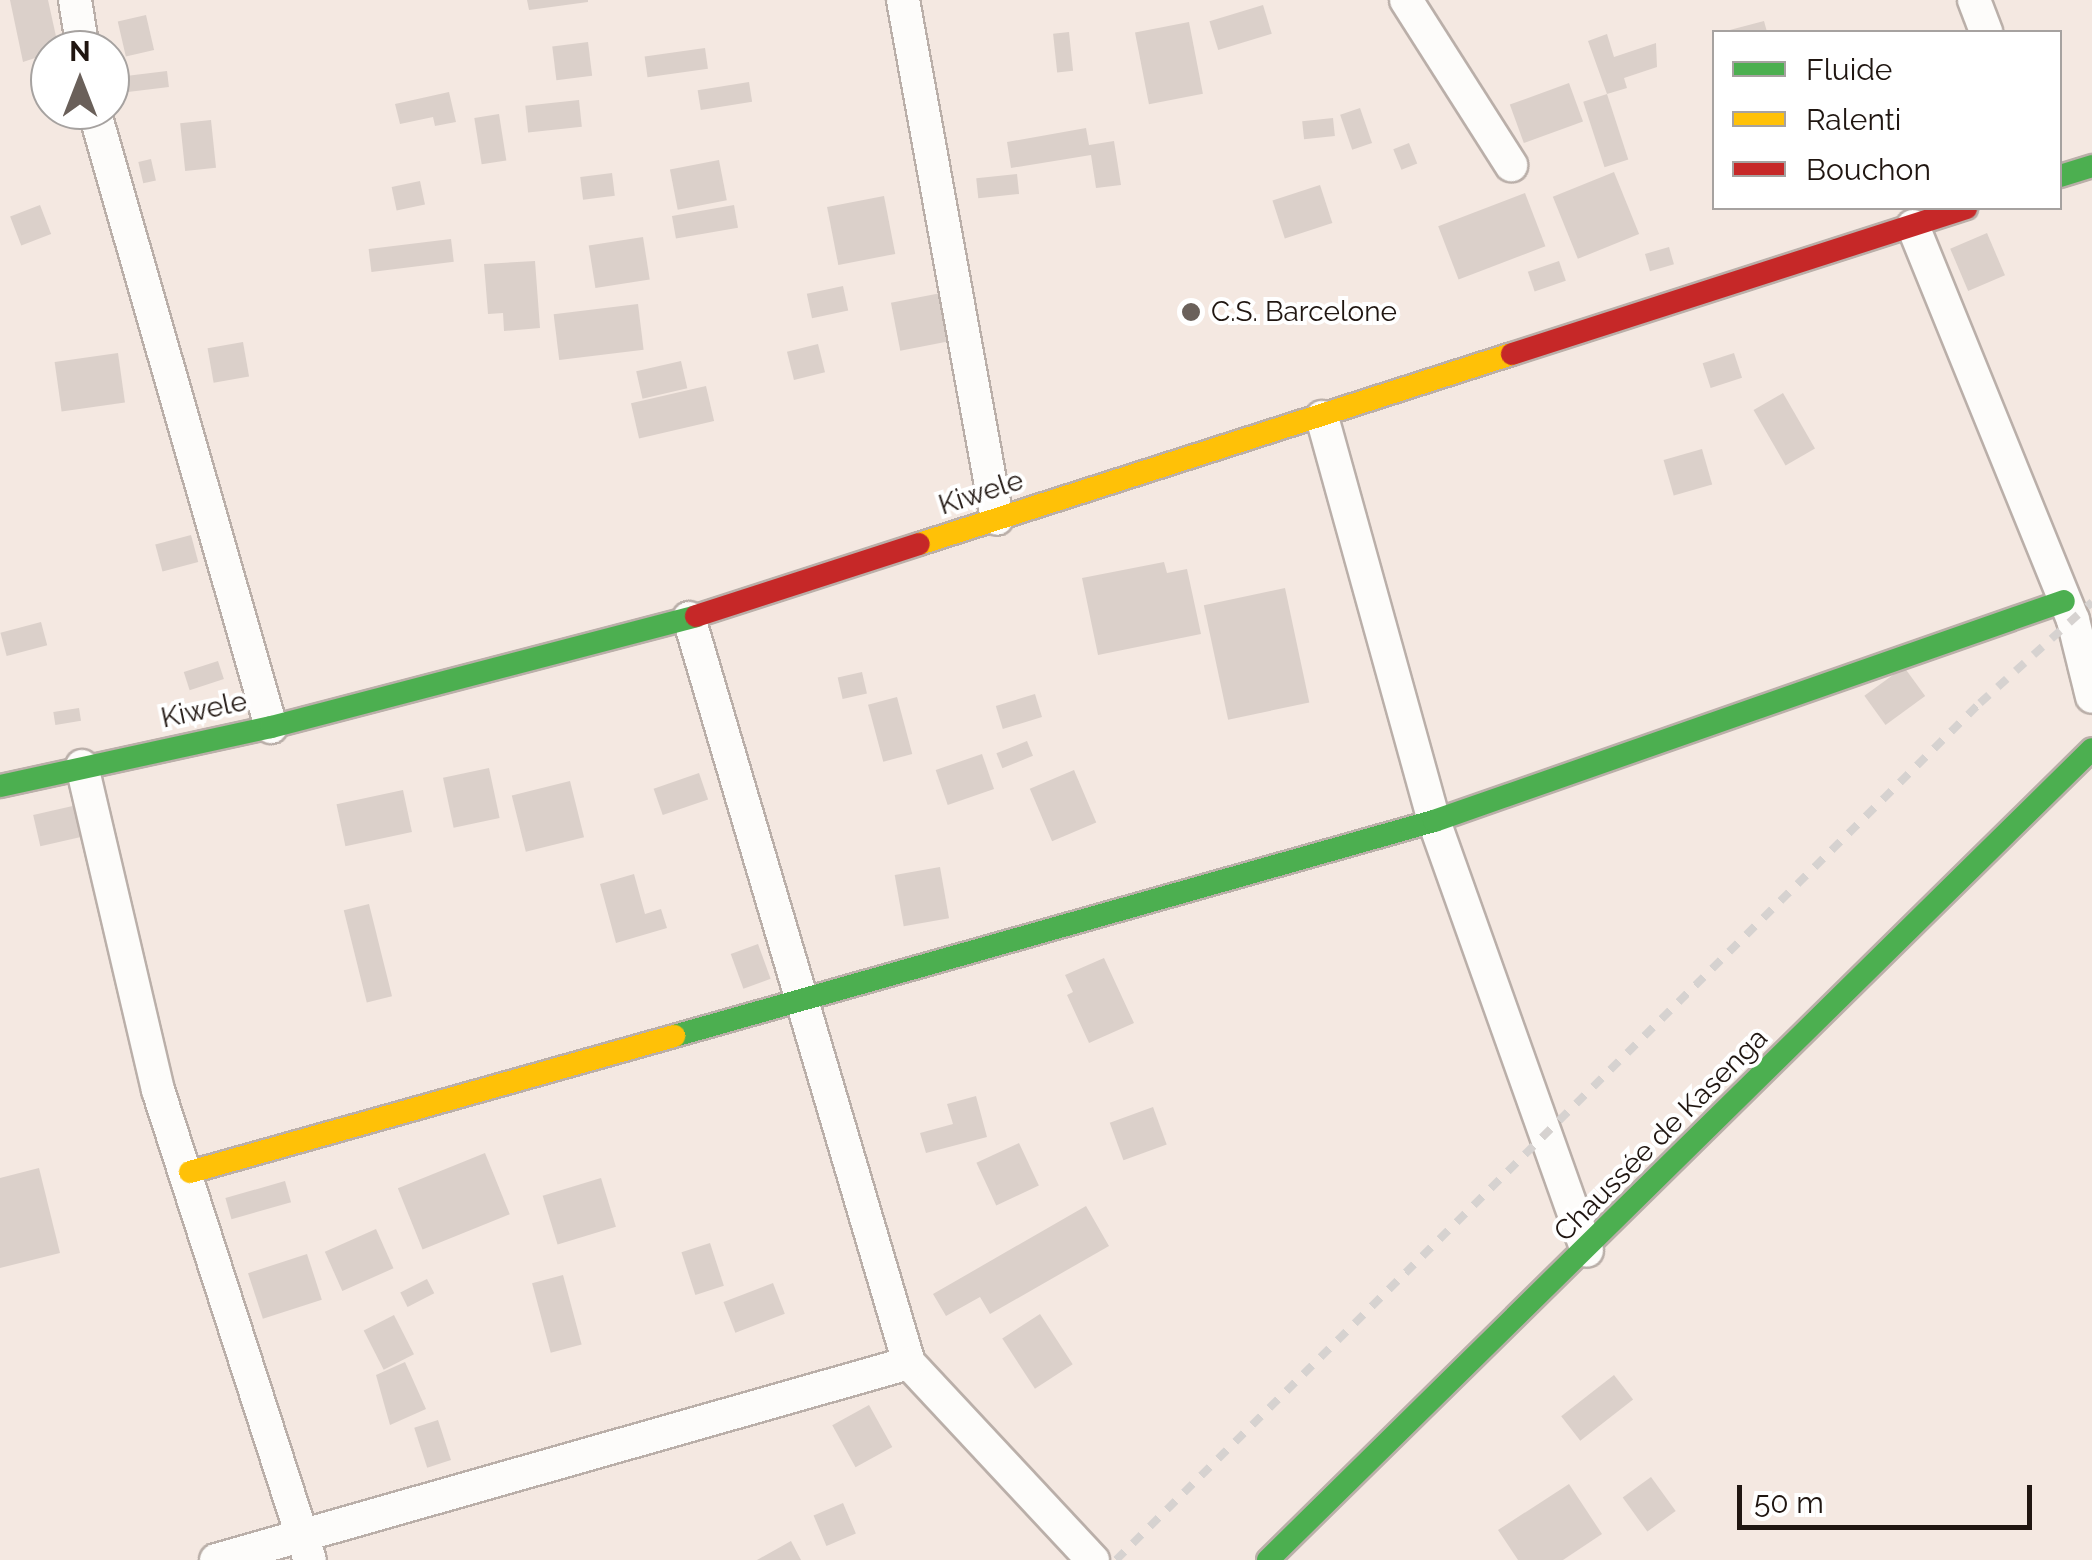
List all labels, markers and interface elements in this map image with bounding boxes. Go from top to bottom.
north arrow [30,30,130,130]
legend [1712,30,2062,210]
text: N [69,35,91,68]
text: Fluide [1806,52,1892,87]
text: Ralenti [1806,102,1901,137]
text: Bouchon [1806,152,1931,187]
place label: C.S. Barcelone [1211,295,1397,329]
marker: C.S. Barcelone [1180,301,1202,323]
street label: Kiwele [935,464,1027,522]
street label: Kiwele [158,685,250,735]
street label: Chaussée de Kasenga [1547,1021,1775,1249]
scale bar [1742,1465,2037,1527]
text: 50 m [1754,1485,1824,1520]

